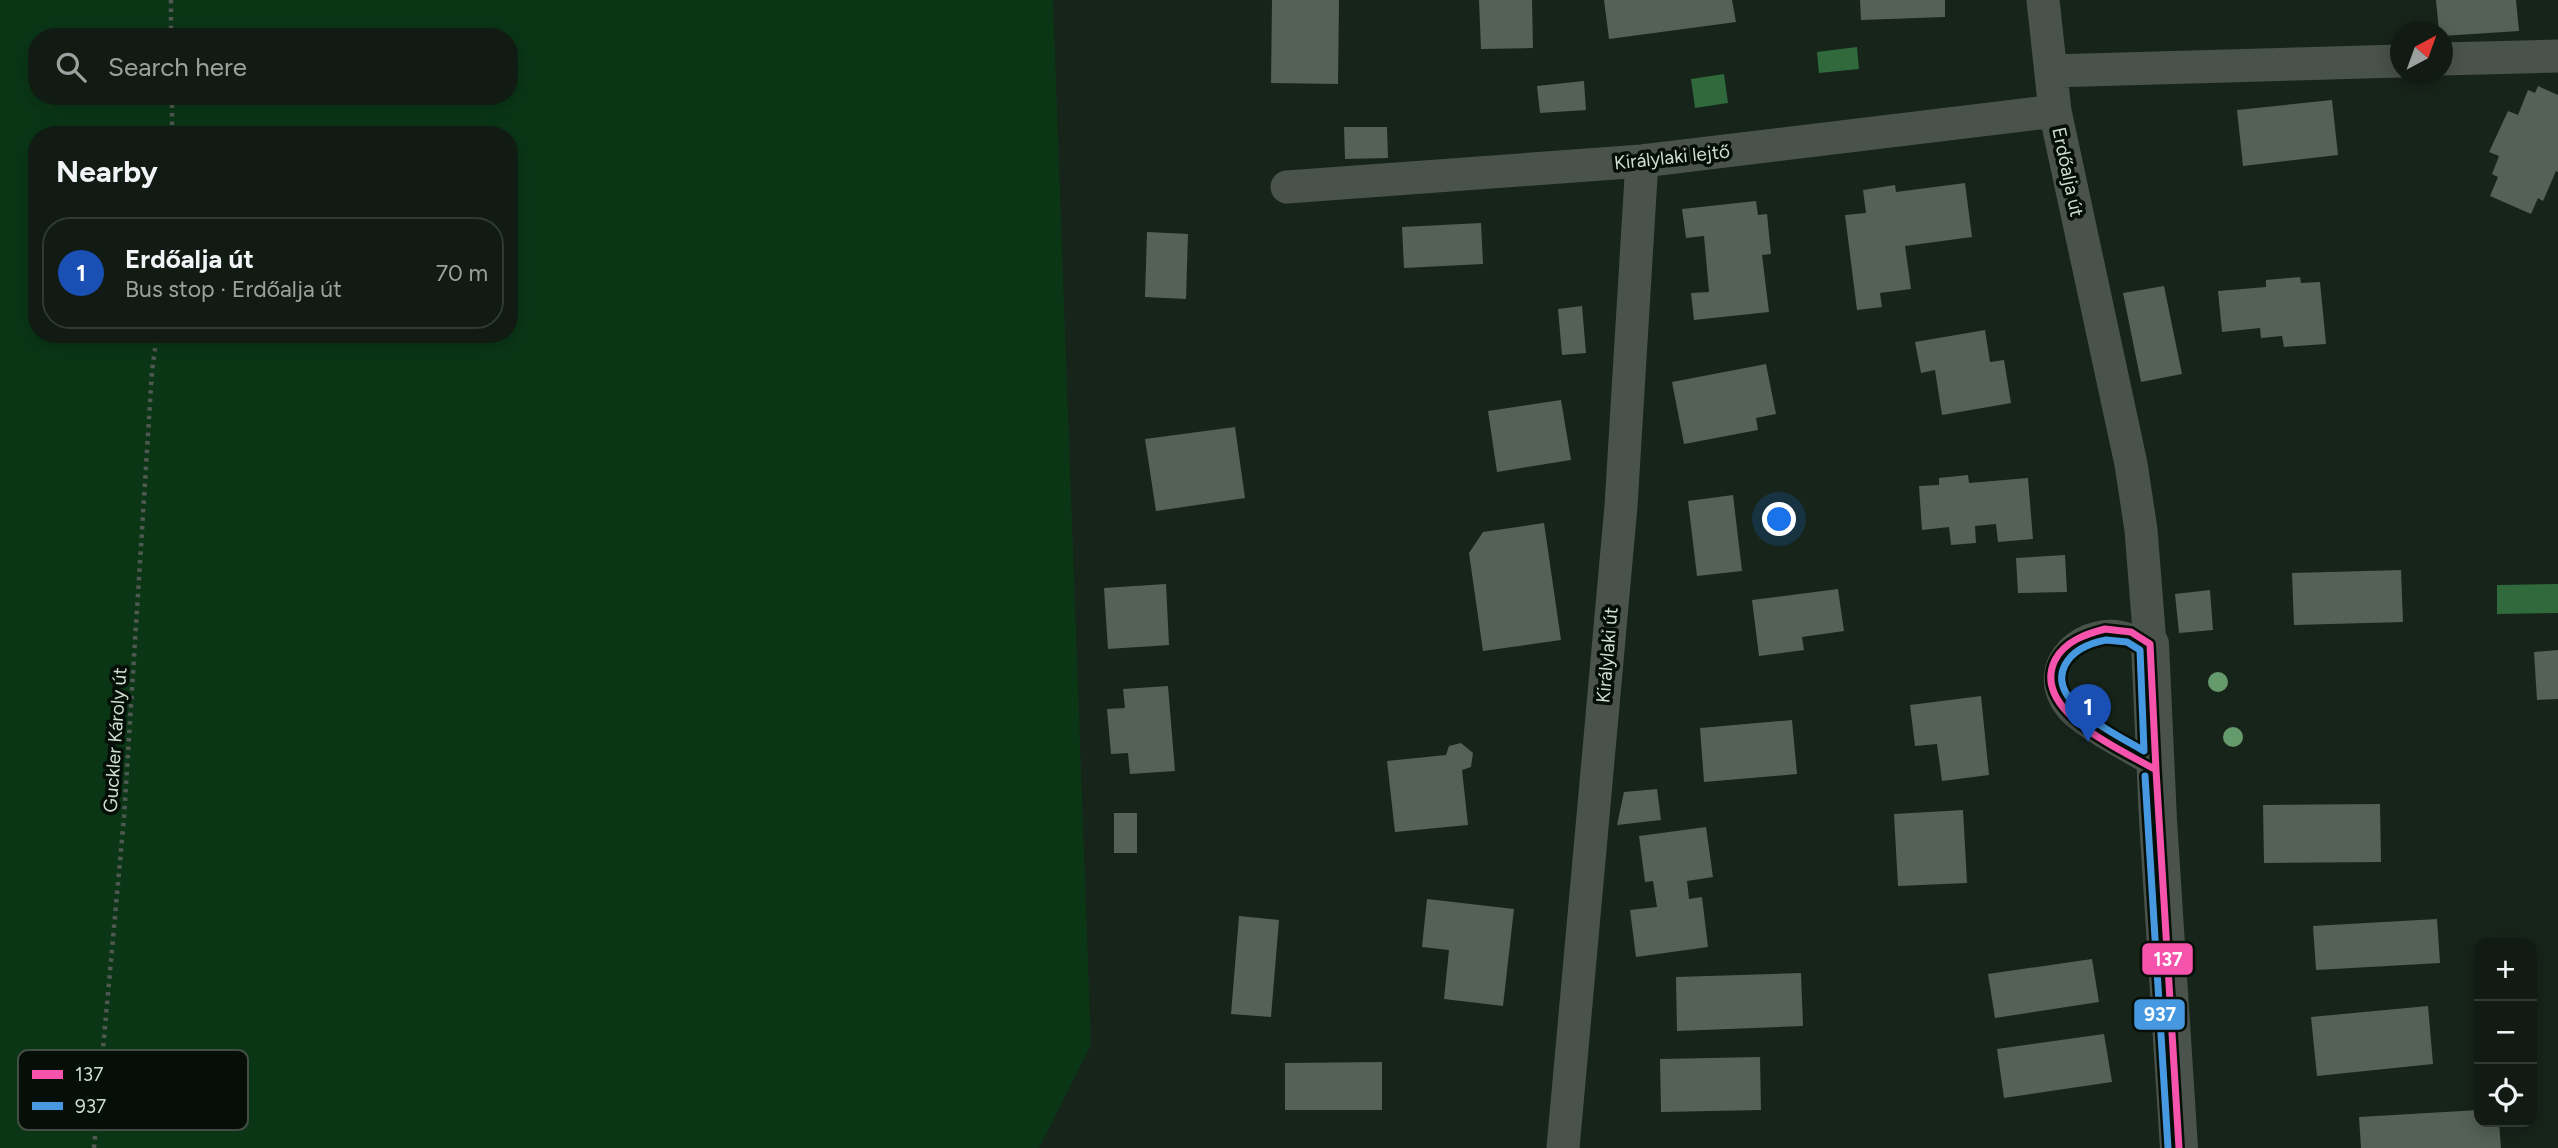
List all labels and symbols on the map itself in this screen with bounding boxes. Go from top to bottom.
north arrow [2390,21,2453,84]
street label: Erdőalja út [2047,125,2089,219]
street label: Királylaki lejtő [1613,139,1731,175]
your location [1762,502,1796,536]
street label: Királylaki út [1591,606,1623,704]
street label: Guckler Károly út [98,667,132,813]
pin: 1 [2065,684,2111,742]
line badge: 137 [2141,942,2194,976]
text: 137 [2153,948,2183,971]
line badge: 937 [2133,998,2186,1031]
text: 937 [2144,1003,2176,1026]
legend [18,1050,248,1130]
text: 137 [75,1063,103,1086]
text: 937 [75,1095,106,1118]

